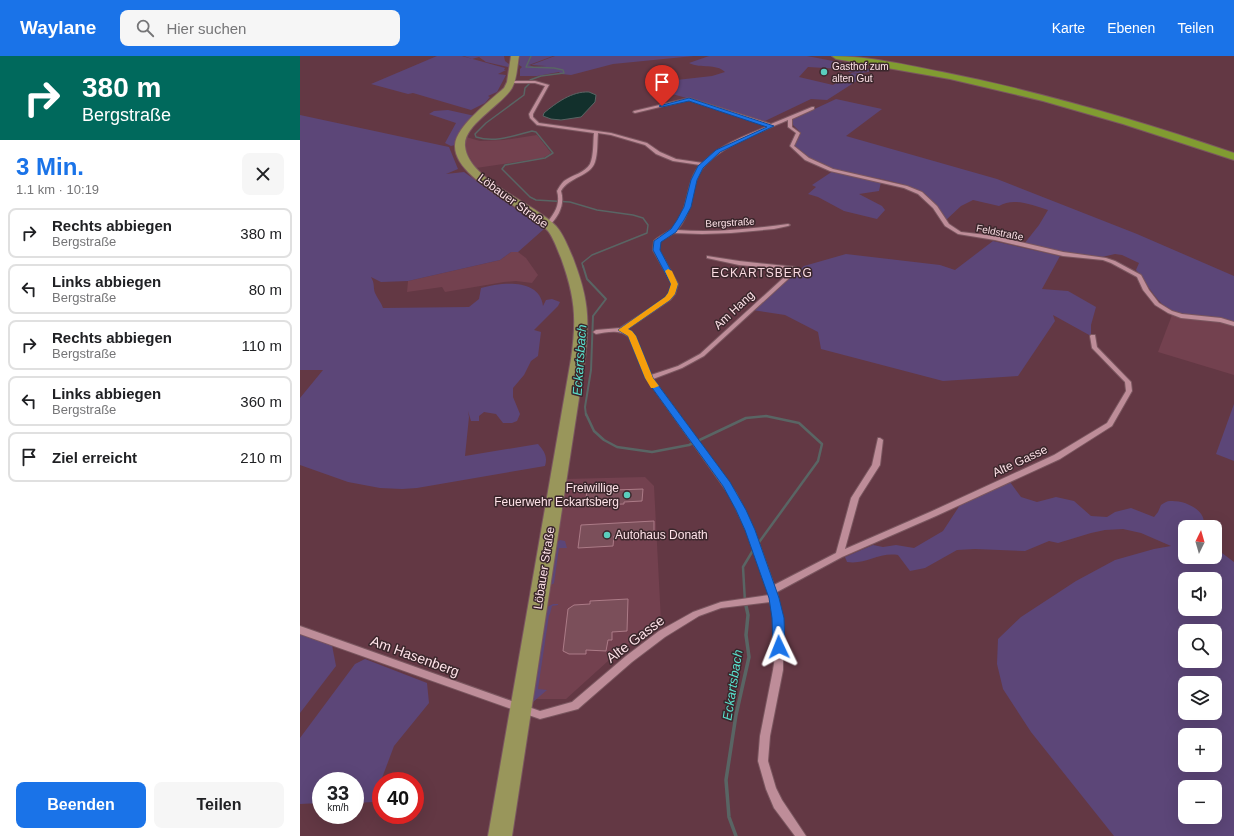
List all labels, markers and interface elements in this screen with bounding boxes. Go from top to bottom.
search box [120,10,400,46]
text: Waylane [20,17,96,38]
icon: search [134,17,156,39]
text: Hier suchen [166,20,246,37]
text: Karte [1052,20,1085,36]
text: Ebenen [1107,20,1155,36]
text: Teilen [1177,20,1214,36]
place label: Gasthof zum alten Gut [832,61,889,84]
pin [645,65,679,106]
marker: Gasthof zum alten Gut [819,67,829,77]
icon: arrive [651,71,673,93]
icon: right [16,72,68,124]
text: 380 m [82,72,161,103]
text: Bergstraße [82,105,171,125]
text: 3 Min. [16,153,84,180]
button: close [242,153,284,195]
street label: Löbauer Straße [475,171,551,231]
text: 1.1 km · 10:19 [16,182,99,197]
street label: Bergstraße [705,216,755,229]
text: Rechts abbiegen [52,217,172,234]
icon: right [18,222,40,244]
street label: Feldstraße [975,223,1025,243]
text: 380 m [240,225,282,242]
text: Bergstraße [52,234,116,249]
district label: ECKARTSBERG [711,266,813,280]
text: Links abbiegen [52,273,161,290]
icon: left [18,278,40,300]
text: 80 m [249,281,282,298]
street label: Am Hang [711,288,757,332]
text: Bergstraße [52,290,116,305]
water label: Eckartsbach [570,324,589,396]
text: Rechts abbiegen [52,329,172,346]
icon: right [18,334,40,356]
text: 110 m [241,337,282,354]
text: Bergstraße [52,346,116,361]
text: Links abbiegen [52,385,161,402]
icon: left [18,390,40,412]
text: 360 m [240,393,282,410]
text: Bergstraße [52,402,116,417]
street label: Alte Gasse [990,442,1050,480]
icon: arrive [18,446,40,468]
text: Ziel erreicht [52,449,137,466]
text: 210 m [240,449,282,466]
place label: Freiwillige Feuerwehr Eckartsberg [494,481,619,509]
marker: Freiwillige Feuerwehr Eckartsberg [622,490,632,500]
north arrow [1178,520,1222,564]
map controls [1178,520,1222,824]
street label: Löbauer Straße [531,525,557,610]
place label: Autohaus Donath [615,528,708,542]
marker: Autohaus Donath [602,530,612,540]
button: sound [1178,572,1222,616]
street label: Alte Gasse [603,612,667,666]
button: search [1178,624,1222,668]
position arrow [758,626,800,668]
street label: Am Hasenberg [368,633,462,679]
water label: Eckartsbach [719,649,745,722]
button: layers [1178,676,1222,720]
button: + [1178,728,1222,772]
speed limit sign: 40 [372,772,424,824]
button: − [1178,780,1222,824]
button: Beenden [16,782,146,828]
button: Teilen [154,782,284,828]
text: 33 [327,782,349,804]
text: km/h [327,802,349,813]

